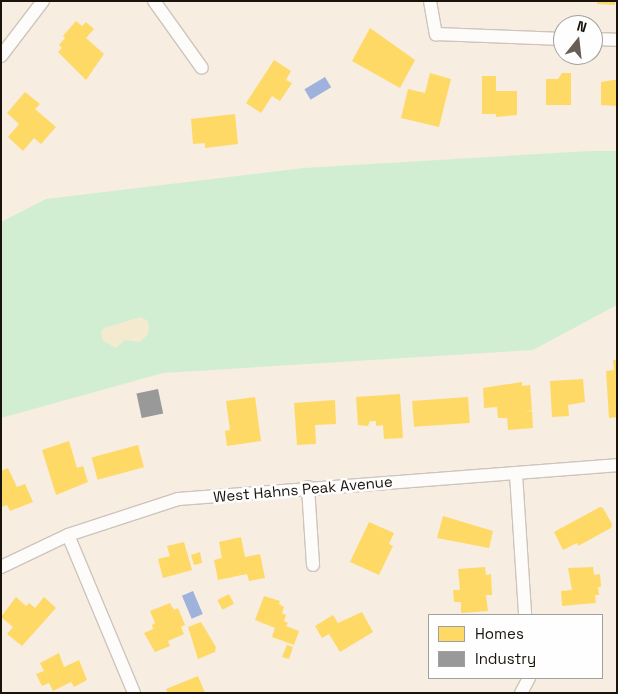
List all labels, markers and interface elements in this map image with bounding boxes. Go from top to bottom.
north arrow [553,15,603,65]
text: N [575,17,589,36]
street label: West Hahns Peak Avenue [213,472,393,506]
legend [428,614,603,679]
text: Homes [475,624,524,643]
text: Industry [475,649,536,668]

